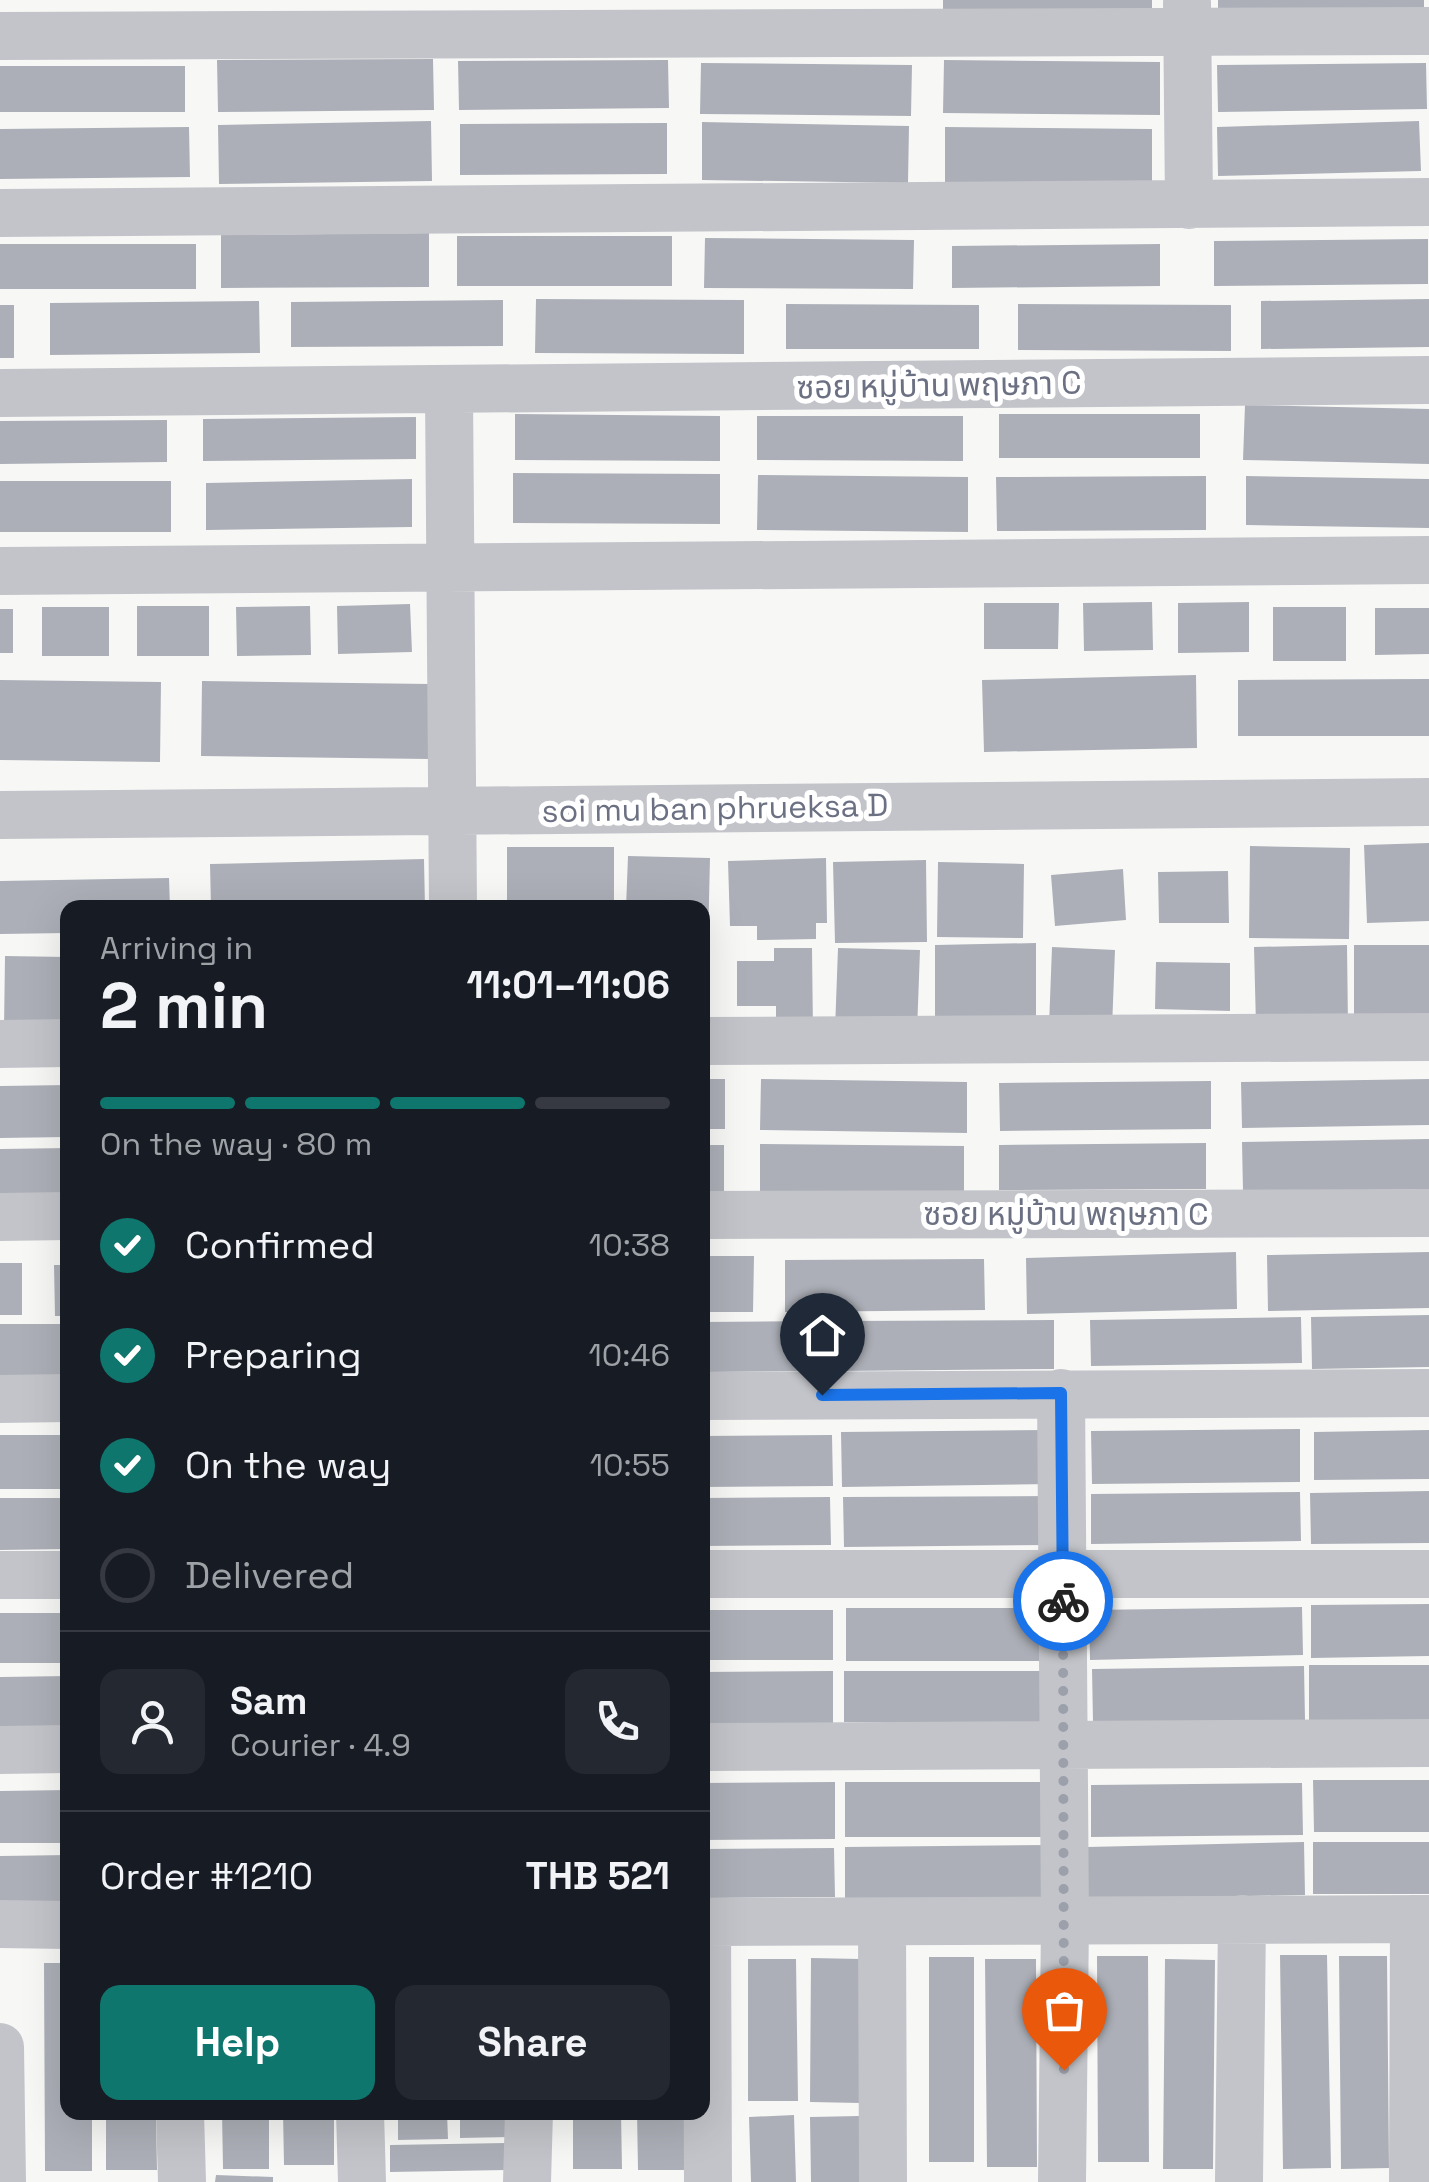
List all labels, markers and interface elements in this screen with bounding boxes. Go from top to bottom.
street label: ซอย หมู่บ้าน พฤษภา C [796,363,1082,407]
street label: soi mu ban phrueksa D [541,785,889,831]
text: Arriving in [100,928,253,968]
text: 11:01–11:06 [467,961,670,1009]
text: 2 min [100,964,268,1047]
text: On the way · 80 m [100,1124,372,1164]
street label: ซอย หมู่บ้าน พฤษภา C [923,1194,1209,1234]
icon: check [100,1218,155,1273]
text: Confirmed [185,1221,375,1269]
text: 10:38 [589,1225,670,1265]
pin [780,1293,865,1396]
icon: home [795,1308,850,1363]
icon: check [100,1328,155,1383]
text: Preparing [185,1331,362,1379]
text: 10:46 [588,1335,670,1375]
icon: check [100,1438,155,1493]
text: On the way [185,1441,391,1489]
text: 10:55 [590,1445,670,1485]
text: Delivered [185,1551,354,1599]
courier [1013,1551,1113,1651]
icon: bike [1036,1574,1091,1629]
button: person [100,1669,205,1774]
button: phone [565,1669,670,1774]
text: Sam [230,1677,307,1725]
text: Courier · 4.9 [230,1725,411,1765]
text: Order #1210 [100,1852,313,1900]
text: THB 521 [526,1852,670,1900]
pin [1022,1968,1107,2071]
icon: bag [1037,1983,1092,2038]
button: Help [100,1985,375,2100]
button: Share [395,1985,670,2100]

